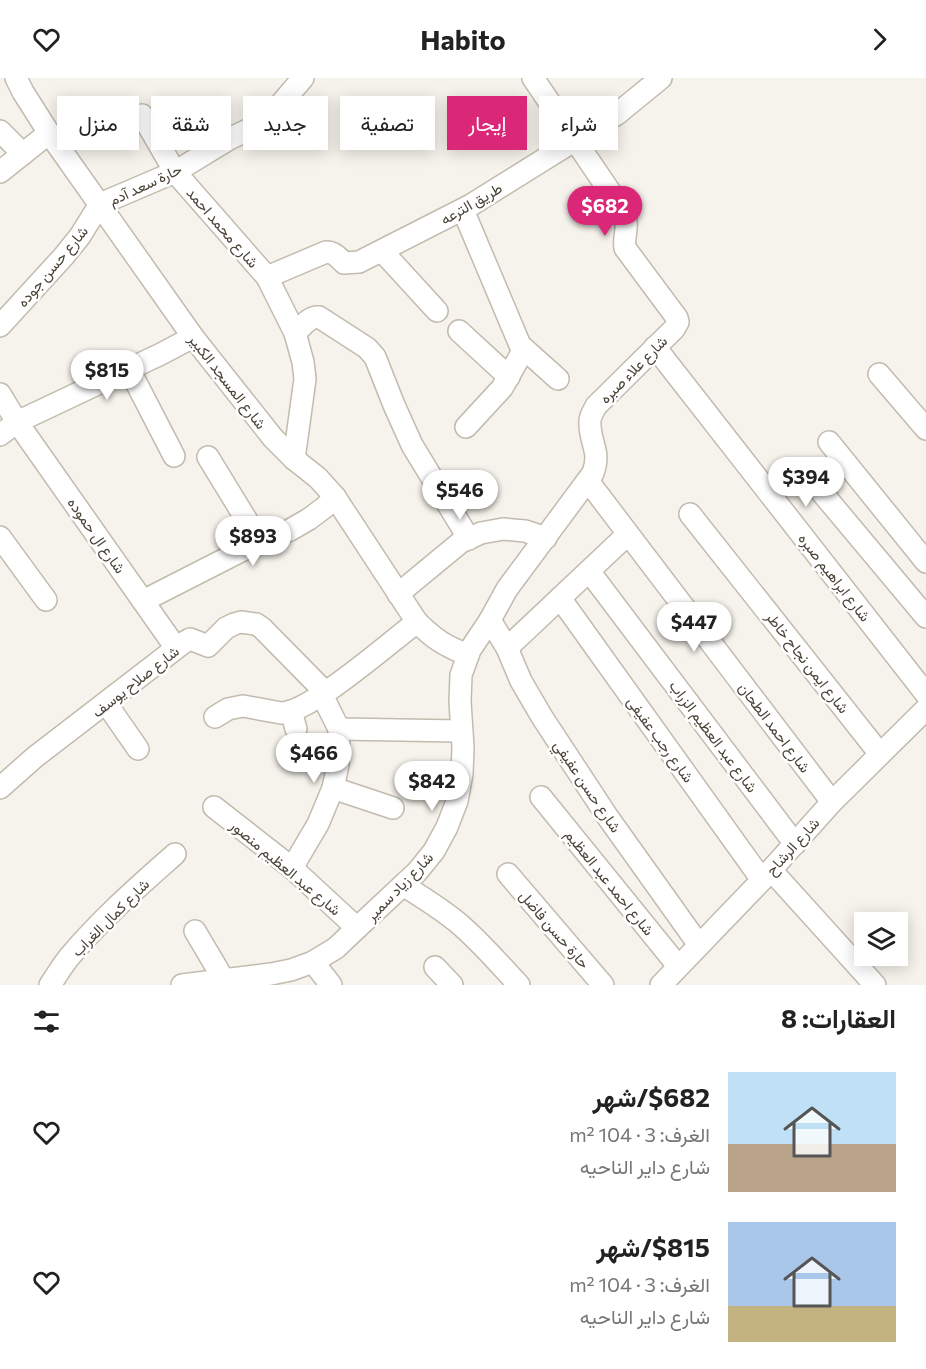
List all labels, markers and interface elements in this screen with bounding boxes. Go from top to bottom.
icon: heart [30,23,63,56]
text: Habito [420,23,506,56]
icon: forward [863,23,896,56]
chip: منزل [57,96,139,150]
chip: شقة [151,96,231,150]
chip: جديد [243,96,328,150]
chip: تصفية [340,96,435,150]
chip: إيجار [447,96,527,150]
chip: شراء [539,96,618,150]
street label: حارة سعد آدم [106,159,185,211]
street label: طريق الترعه [437,178,506,230]
street label: شارع محمد احمد [181,183,263,273]
pin: $682 [569,186,641,237]
text: $682 [581,193,629,217]
street label: شارع حسن جوده [13,222,94,312]
street label: شارع المسجد الكبير [182,329,271,434]
street label: شارع علاء صبره [595,331,673,409]
pin: $815 [71,350,143,401]
text: $815 [85,357,129,381]
pin: $394 [770,457,842,508]
text: $394 [782,464,830,488]
pin: $546 [424,470,496,521]
text: $546 [436,477,484,501]
street label: شارع ال حموده [62,494,130,578]
pin: $893 [217,516,289,567]
text: $893 [229,523,277,547]
street label: شارع ابراهيم صبره [793,529,875,627]
pin: $447 [658,602,730,653]
street label: شارع ايمن نجاح خاطر [760,607,853,719]
text: $447 [671,609,717,633]
street label: شارع صلاح يوسف [88,641,184,723]
street label: شارع عبد العظيم الزراب [664,677,762,797]
street label: شارع احمد الطحان [733,678,815,778]
street label: شارع رجب عفيفى [621,693,698,787]
pin: $466 [278,733,350,784]
street label: شارع حسن عفيفي [546,736,626,838]
text: $466 [290,740,338,764]
pin: $842 [396,761,468,812]
text: $842 [408,768,456,792]
street label: شارع الرشاح [761,813,825,881]
street label: شارع عبد العظيم منصور [224,815,345,921]
street label: شارع احمد عبد العظيم [559,825,658,941]
street label: شارع زياد سمير [361,848,439,927]
street label: شارع كمال الغراب [67,874,155,962]
street label: حارة حسن فاضل [515,886,594,973]
map controls [854,912,908,966]
button: layers [854,912,908,966]
text: العقارات: 8 [781,1002,896,1033]
icon: filters [30,1005,63,1038]
text: $682/شهر [592,1081,710,1112]
icon: home [776,1096,848,1168]
icon: heart [30,1116,63,1149]
text: الغرف: 3 · 104 m² [569,1122,710,1146]
text: شارع داير الناحيه [580,1154,710,1178]
text: $815/شهر [596,1231,710,1262]
icon: home [776,1246,848,1318]
icon: heart [30,1266,63,1299]
text: الغرف: 3 · 104 m² [569,1272,710,1296]
text: شارع داير الناحيه [580,1304,710,1328]

